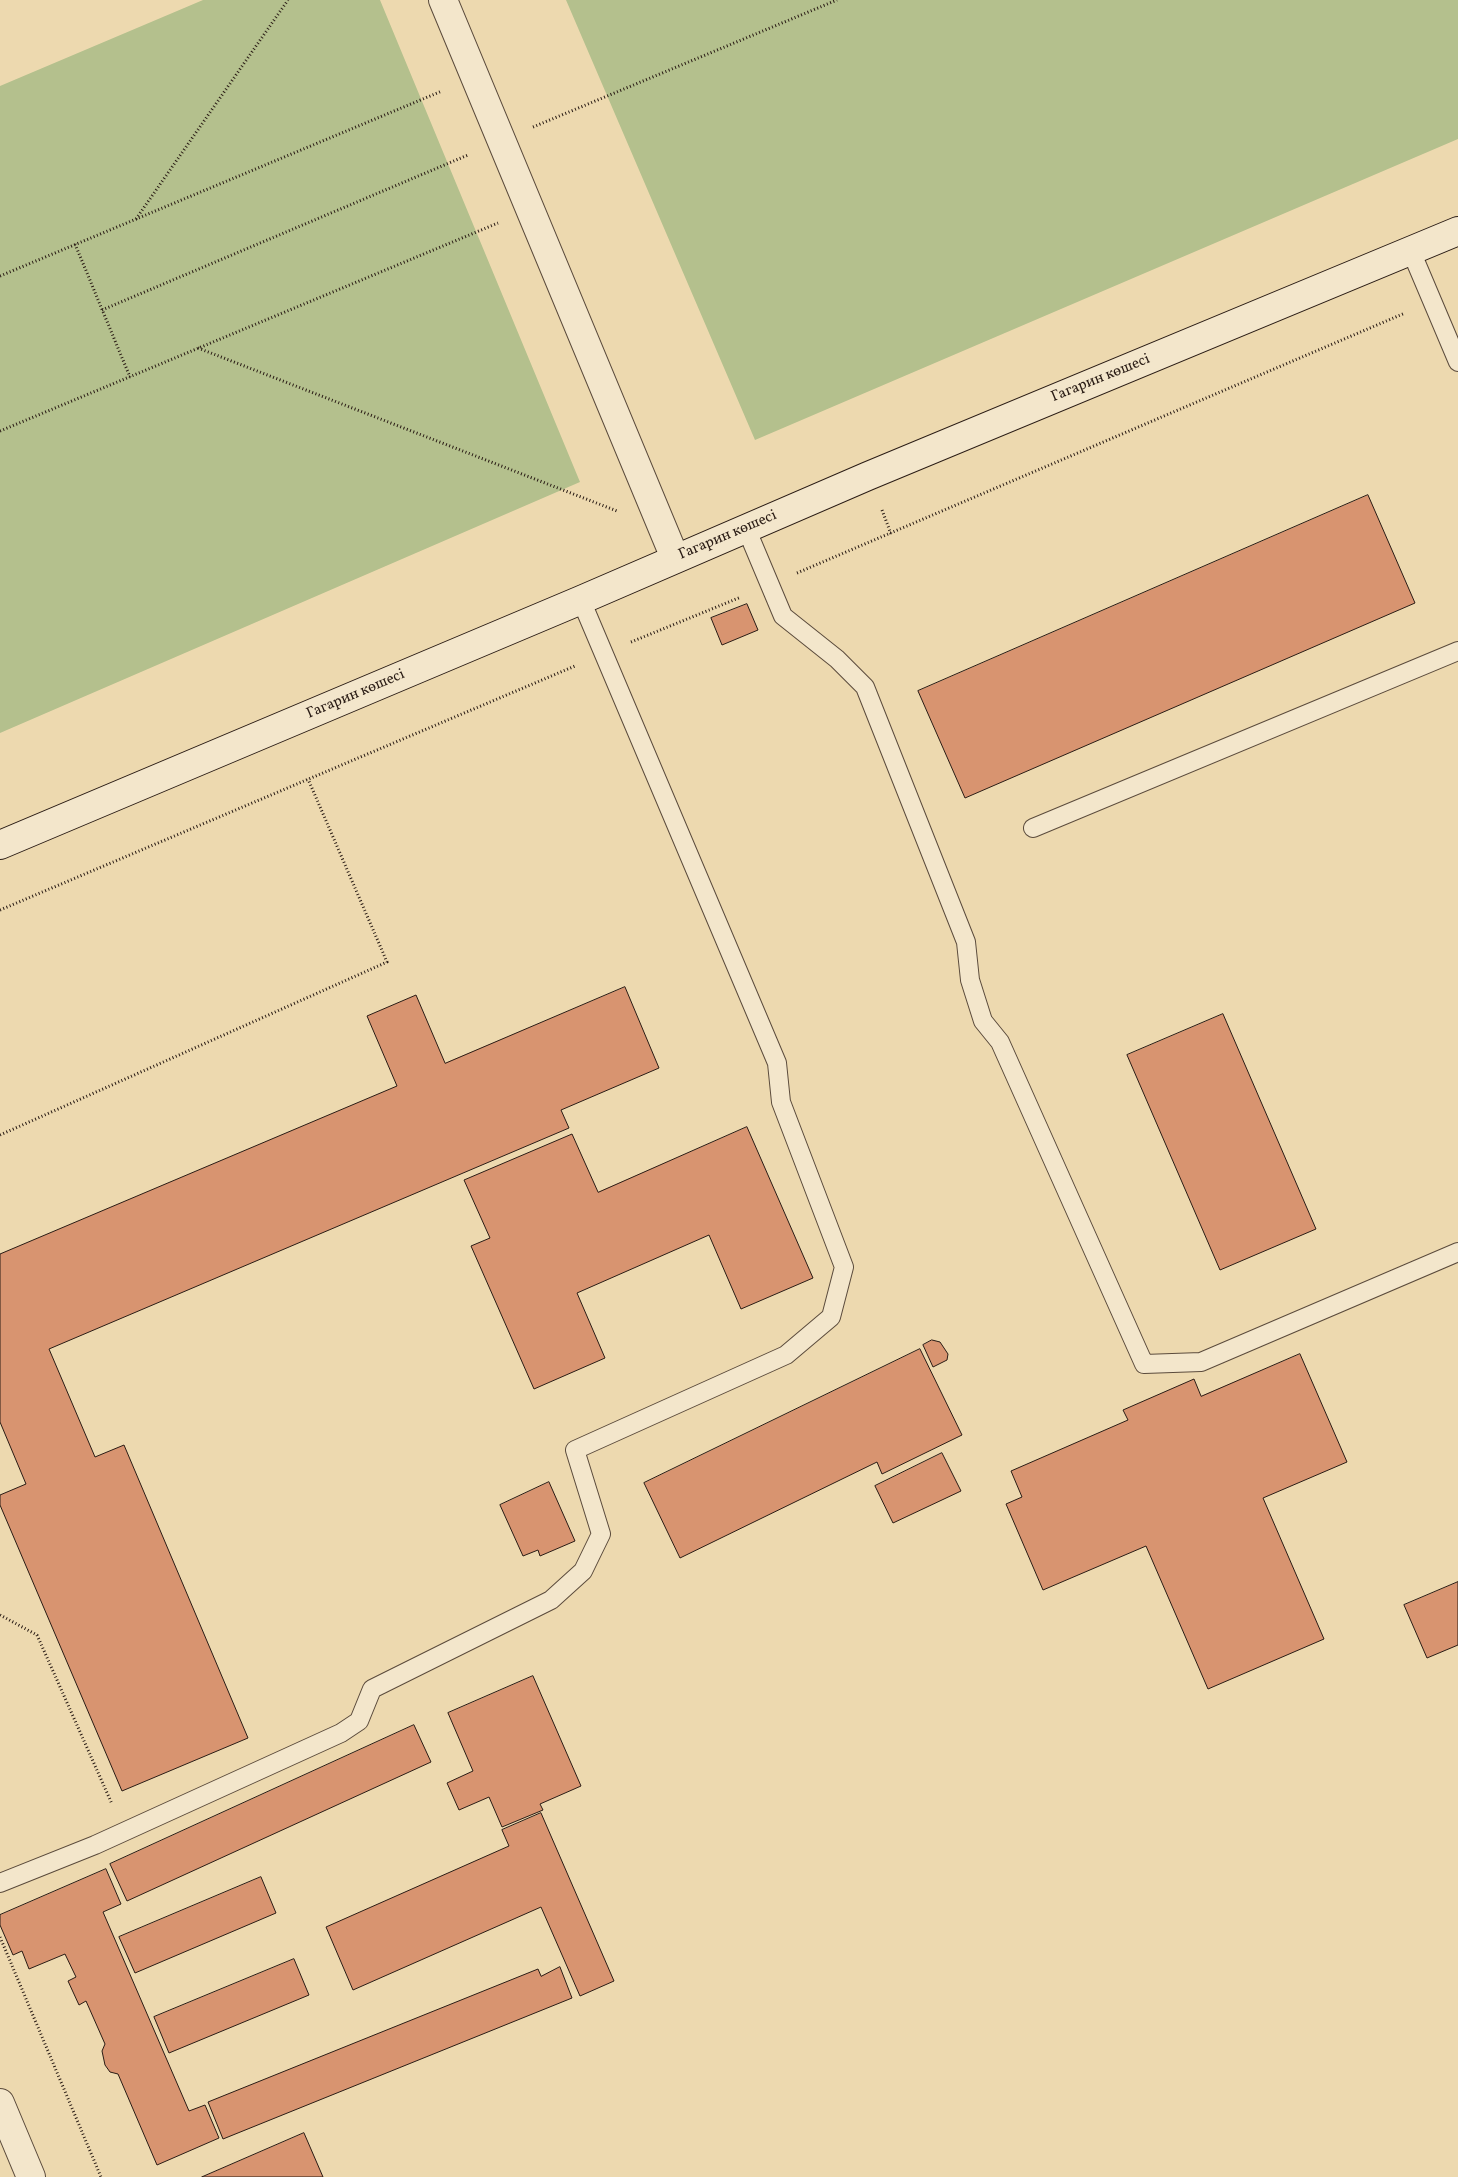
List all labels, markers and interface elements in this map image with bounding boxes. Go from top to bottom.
street label: Гагарин көшесі [1049,351,1153,407]
street label: Гагарин көшесі [676,507,780,565]
street label: Гагарин көшесі [304,666,408,724]

